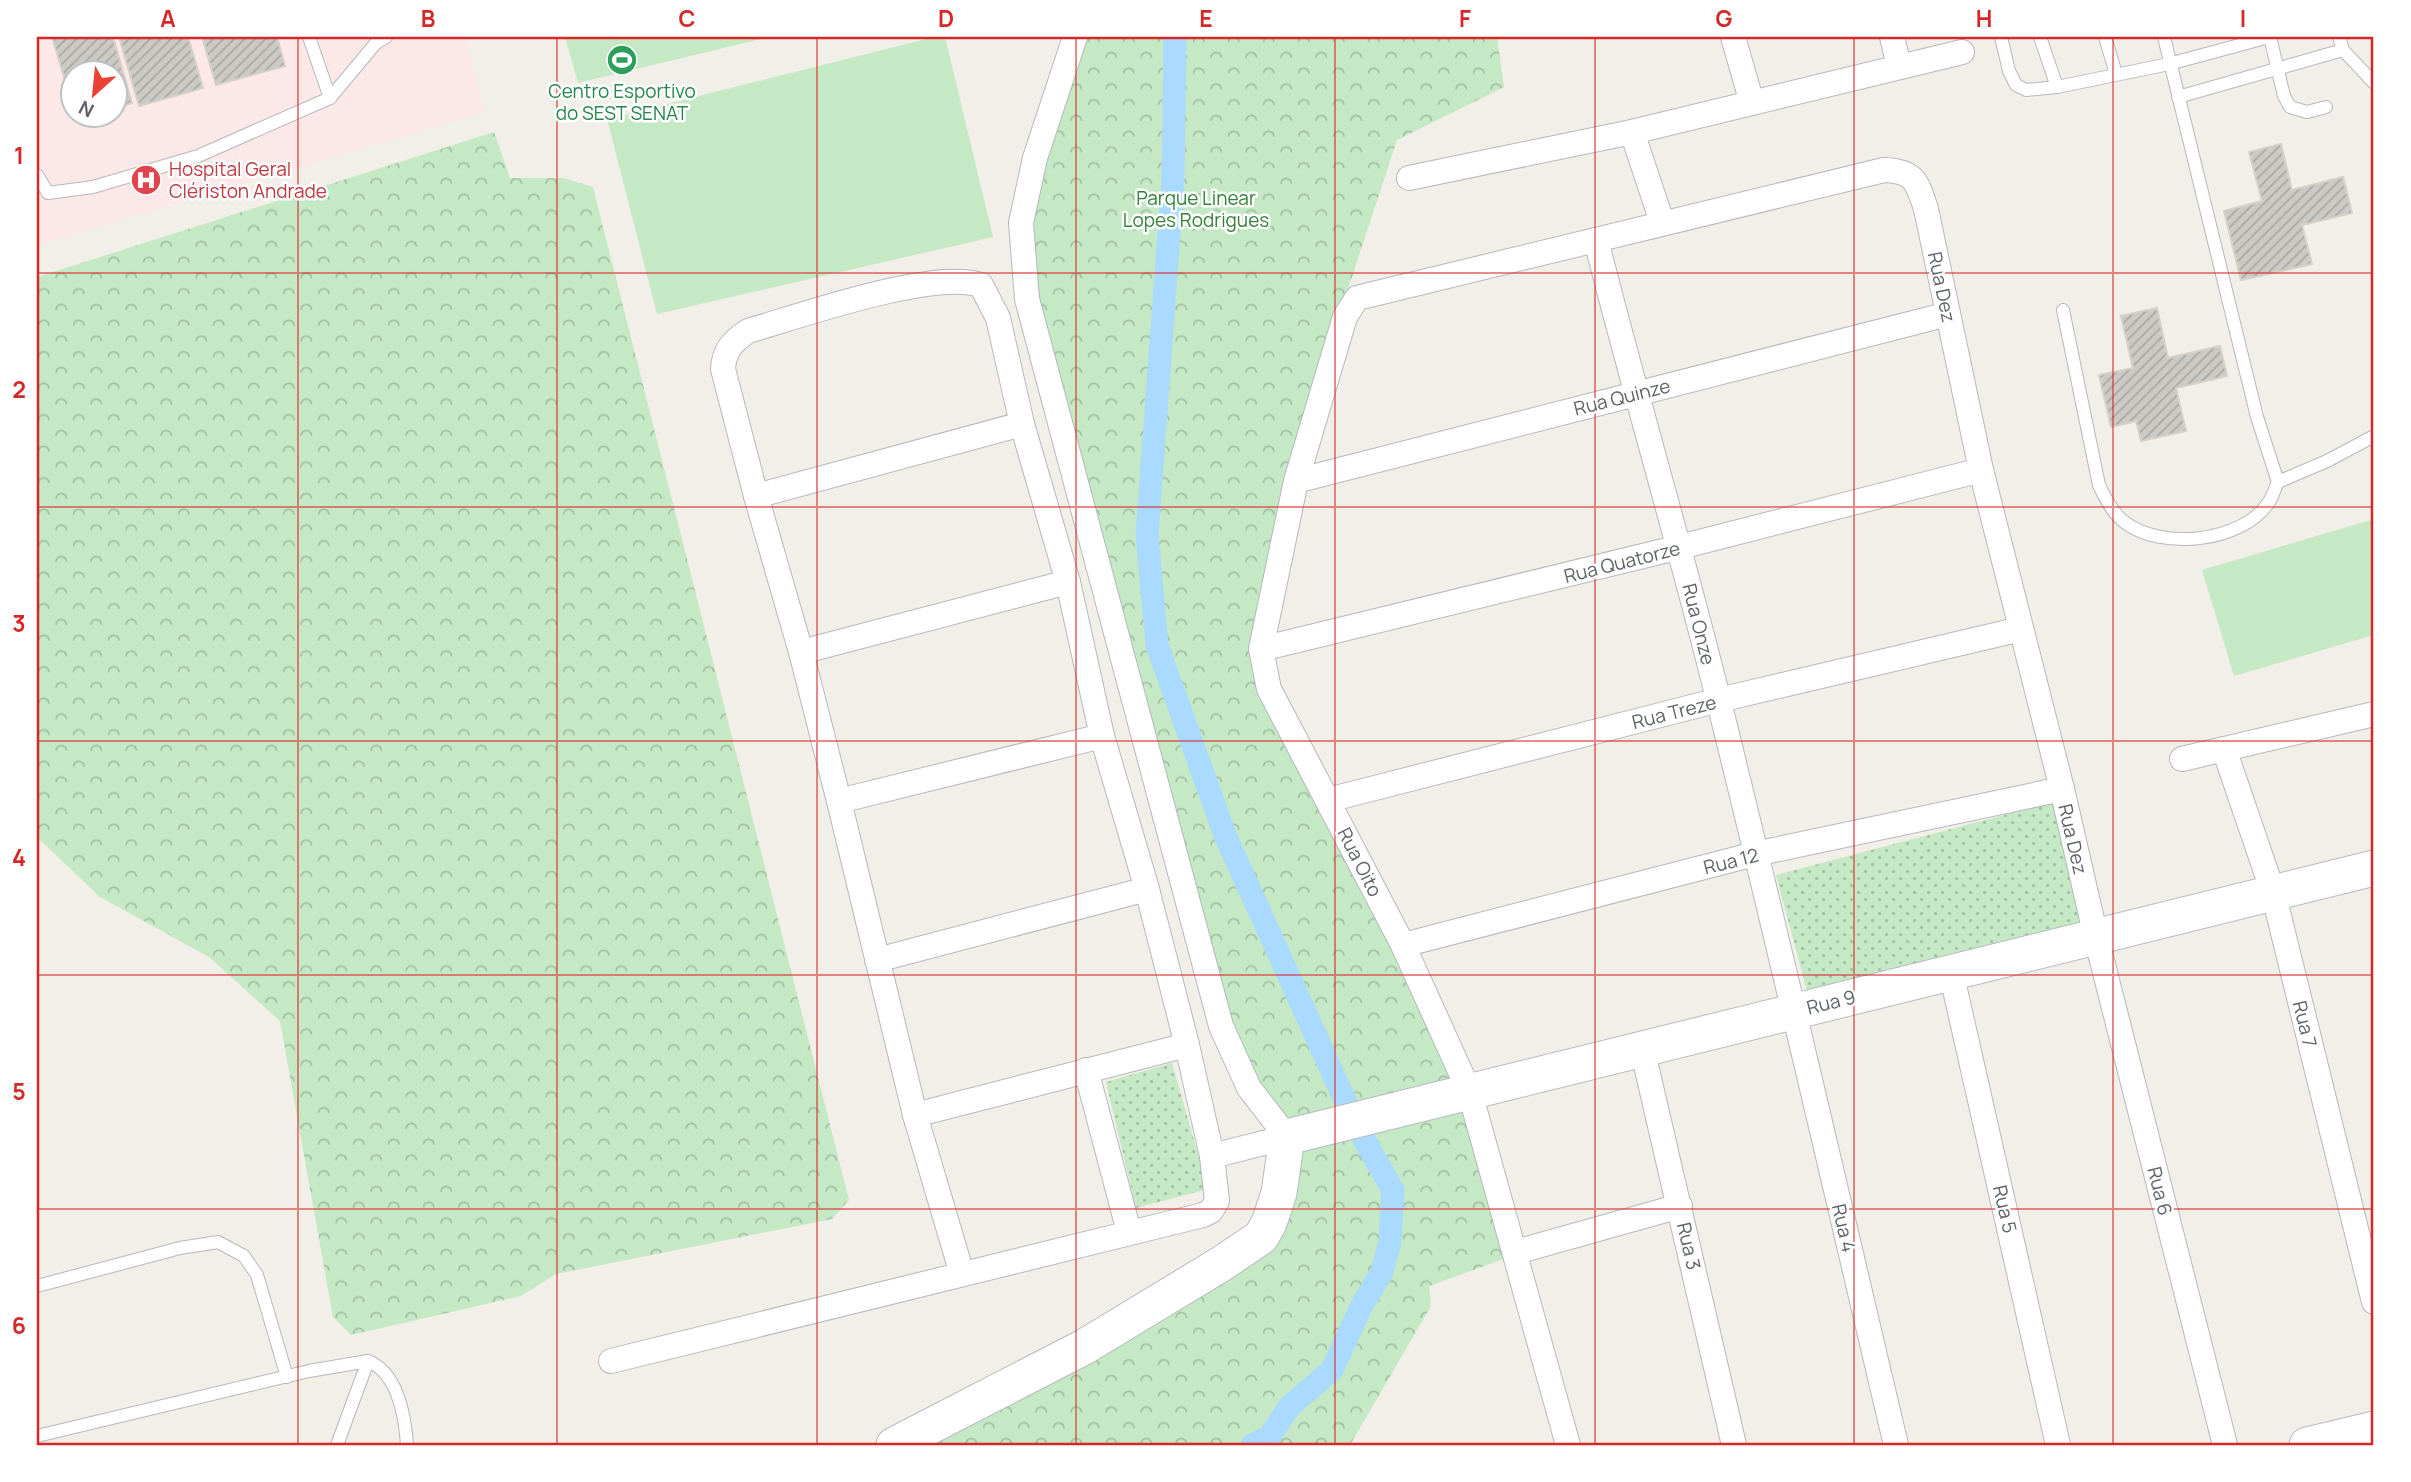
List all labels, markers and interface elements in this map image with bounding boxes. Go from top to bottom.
text: A [160,2,176,34]
text: B [421,2,435,34]
text: C [679,2,696,34]
text: D [938,2,954,34]
text: E [1199,2,1213,34]
text: F [1459,2,1471,34]
text: G [1716,2,1733,34]
text: H [1976,2,1992,34]
text: I [2240,2,2246,34]
sports icon: Centro Esportivo do SEST SENAT [605,43,639,77]
north arrow [60,60,130,130]
place label: Centro Esportivo do SEST SENAT [548,78,696,126]
text: N [74,94,98,124]
text: 1 [14,139,24,171]
place label: Hospital Geral Clériston Andrade [169,156,327,204]
hospital icon: Hospital Geral Clériston Andrade [129,163,163,197]
park label: Parque Linear Lopes Rodrigues [1123,185,1269,233]
street label: Rua Dez [1922,249,1962,325]
street label: Rua Quinze [1571,372,1673,422]
text: 2 [12,373,26,405]
street label: Rua Quatorze [1561,535,1683,589]
street label: Rua Onze [1676,581,1722,667]
text: 3 [12,607,26,639]
street label: Rua Treze [1629,689,1719,735]
street label: Rua Dez [2052,801,2094,877]
street label: Rua Oito [1332,823,1388,901]
text: 4 [12,841,26,873]
street label: Rua 12 [1701,842,1761,880]
street label: Rua 9 [1804,983,1858,1021]
street label: Rua 7 [2287,998,2323,1050]
text: 5 [12,1075,26,1107]
street label: Rua 6 [2141,1164,2179,1218]
street label: Rua 5 [1987,1182,2023,1236]
street label: Rua 4 [1826,1201,1862,1255]
street label: Rua 3 [1671,1220,1707,1272]
text: 6 [12,1309,26,1341]

